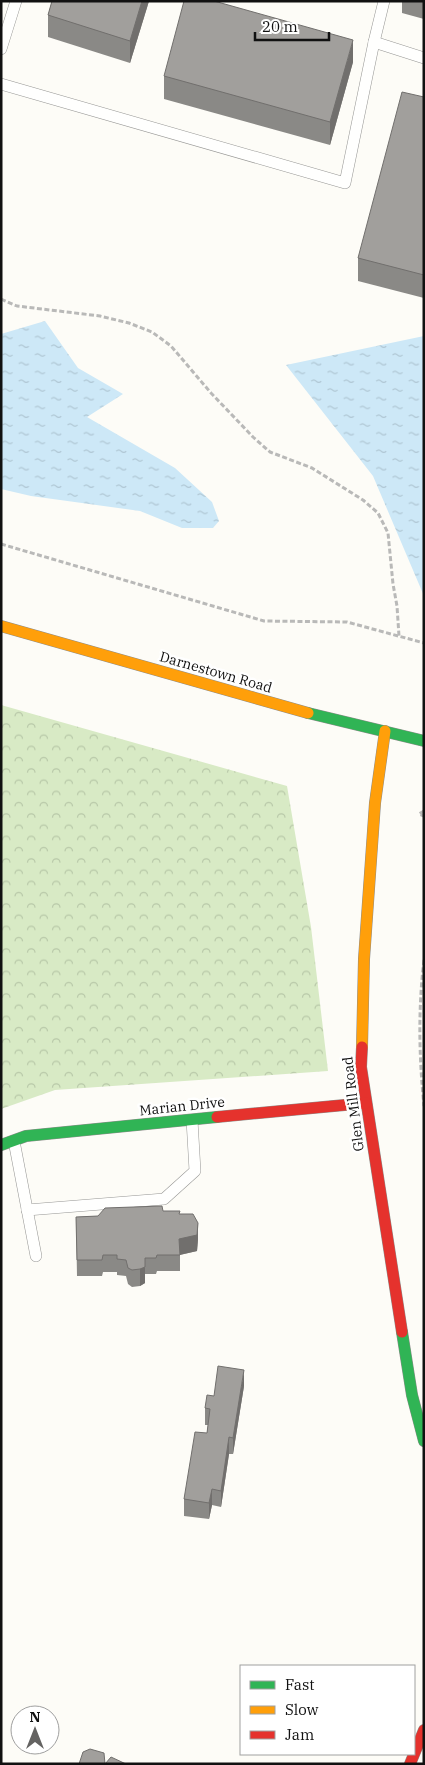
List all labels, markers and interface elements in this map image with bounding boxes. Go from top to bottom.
scale bar [255,10,329,42]
text: 20 m [262,17,298,36]
street label: Darnestown Road [158,647,275,697]
street label: Glen Mill Road [338,1055,368,1153]
street label: Marian Drive [138,1093,226,1119]
legend [240,1665,415,1755]
text: Fast [285,1675,315,1694]
text: Slow [285,1700,319,1719]
north arrow [10,1705,60,1755]
text: N [29,1708,41,1726]
text: Jam [285,1725,314,1744]

